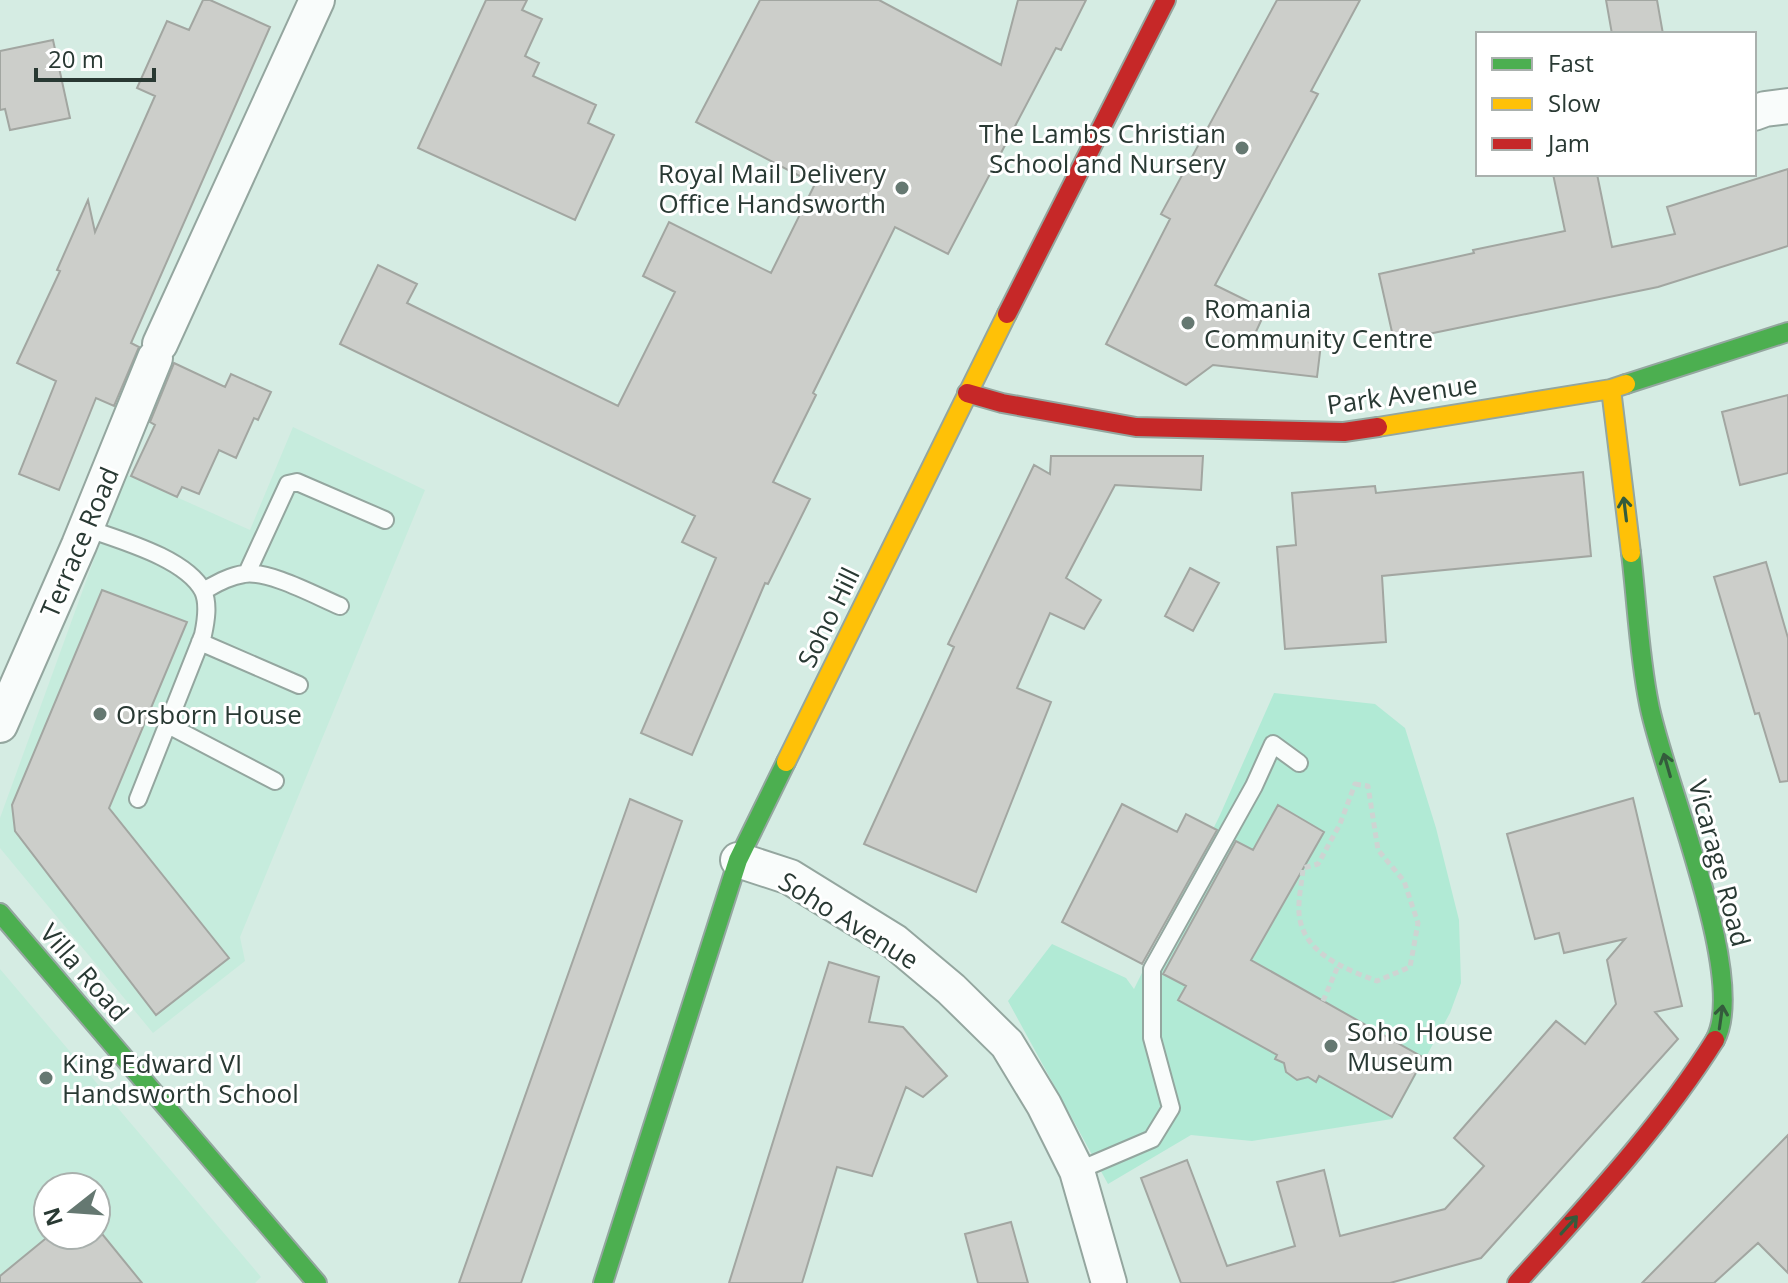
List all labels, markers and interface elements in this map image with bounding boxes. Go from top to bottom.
scale bar [36,32,154,82]
legend [1476,32,1756,176]
text: 20 m [48,42,104,75]
text: Fast [1548,46,1594,79]
text: Slow [1548,86,1601,119]
place label: The Lambs Christian School and Nursery [979,115,1227,181]
text: Jam [1546,126,1590,159]
marker: The Lambs Christian School and Nursery [1233,139,1251,157]
place label: Royal Mail Delivery Office Handsworth [658,155,887,221]
marker: Royal Mail Delivery Office Handsworth [893,179,911,197]
place label: Romania Community Centre [1204,290,1433,356]
marker: Romania Community Centre [1179,314,1197,332]
street label: Park Avenue [1324,366,1480,422]
street label: Terrace Road [31,461,127,623]
one-way arrow [1618,496,1633,523]
street label: Soho Hill [788,561,868,673]
place label: Orsborn House [116,696,302,732]
marker: Orsborn House [91,705,109,723]
one-way arrow [1659,753,1674,779]
street label: Vicarage Road [1680,775,1760,951]
street label: Soho Avenue [772,863,926,977]
street label: Villa Road [33,915,137,1029]
one-way arrow [1714,1005,1729,1031]
place label: Soho House Museum [1347,1013,1493,1079]
marker: Soho House Museum [1322,1037,1340,1055]
place label: King Edward VI Handsworth School [62,1045,299,1111]
marker: King Edward VI Handsworth School [37,1069,55,1087]
north arrow [32,1171,112,1251]
text: N [35,1204,69,1230]
one-way arrow [1560,1216,1578,1236]

